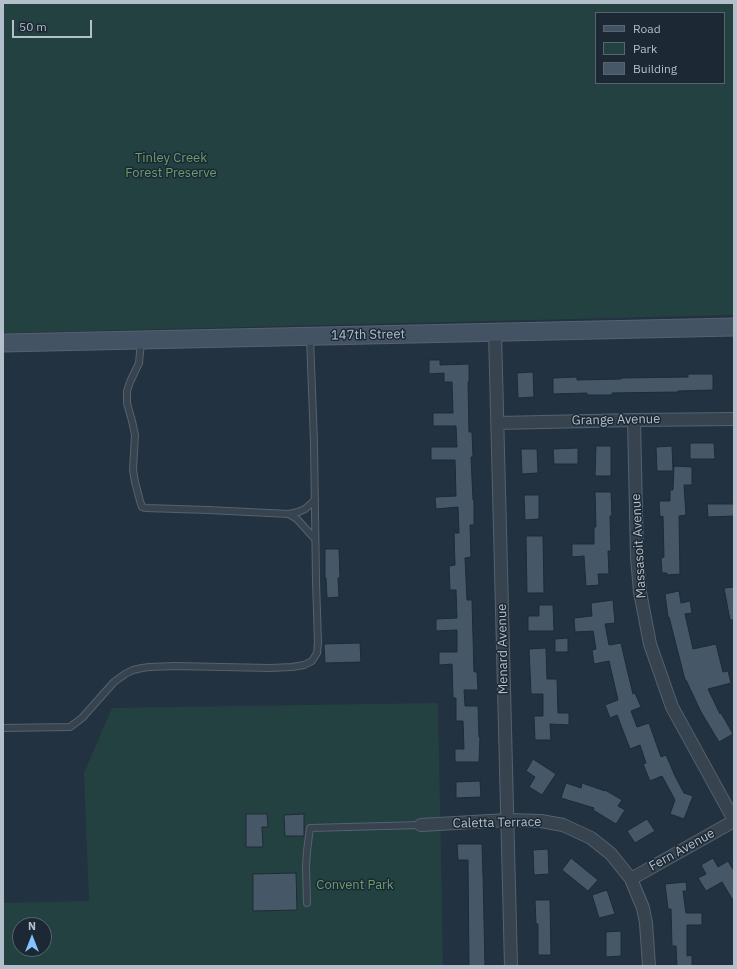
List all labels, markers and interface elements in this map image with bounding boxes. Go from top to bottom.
scale bar [14,12,94,38]
legend [595,12,725,84]
text: 50 m [19,19,47,34]
text: Road [633,21,661,36]
text: Park [633,41,657,56]
text: Building [633,61,677,76]
park label: Tinley Creek Forest Preserve [125,150,217,181]
street label: 147th Street [331,327,405,343]
street label: Grange Avenue [572,411,660,429]
street label: Massasoit Avenue [628,493,650,599]
street label: Menard Avenue [494,604,512,694]
street label: Caletta Terrace [453,814,541,832]
street label: Fern Avenue [646,826,718,874]
park label: Convent Park [316,877,394,893]
north arrow [12,917,52,957]
text: N [28,919,36,933]

